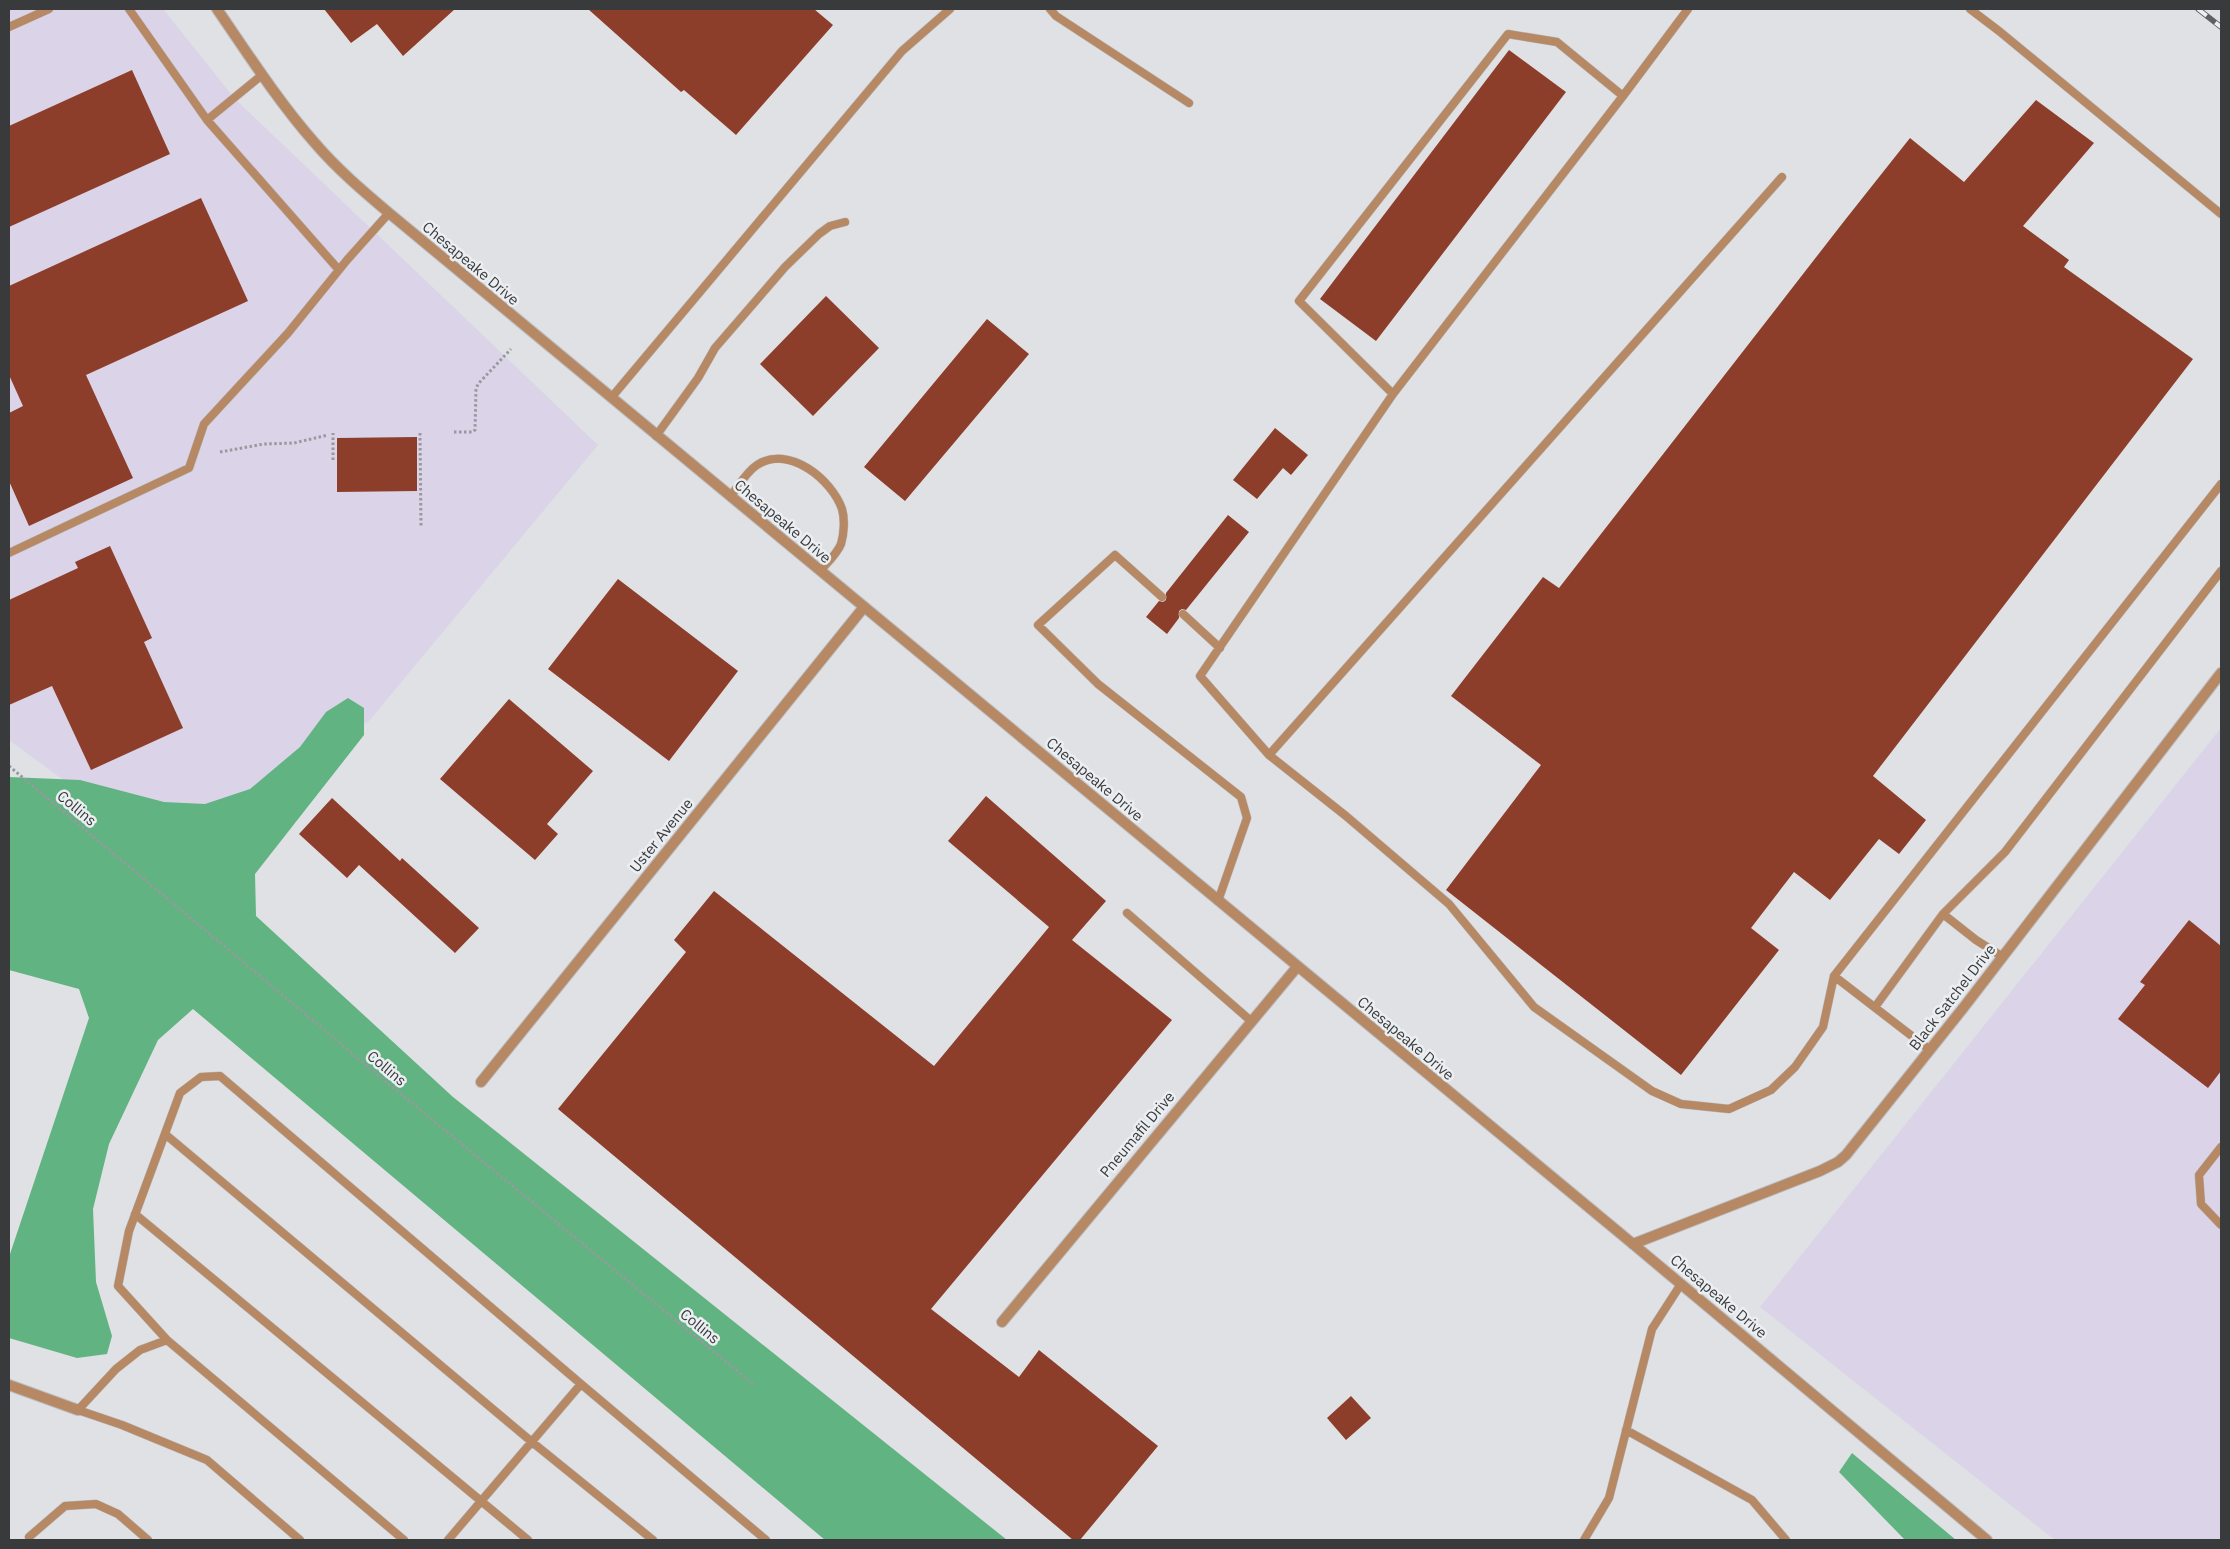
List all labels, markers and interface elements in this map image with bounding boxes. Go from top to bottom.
street label: Chesapeake Drive [419,217,523,309]
street label: Chesapeake Drive [731,475,835,567]
street label: Chesapeake Drive [1043,733,1147,825]
street label: Collins [54,786,100,830]
street label: Uster Avenue [625,794,697,876]
street label: Black Satchel Drive [1905,940,1999,1054]
street label: Chesapeake Drive [1354,992,1458,1084]
street label: Collins [364,1046,410,1090]
street label: Pneumafil Drive [1096,1087,1178,1181]
street label: Chesapeake Drive [1667,1250,1771,1342]
street label: Collins [676,1304,724,1348]

